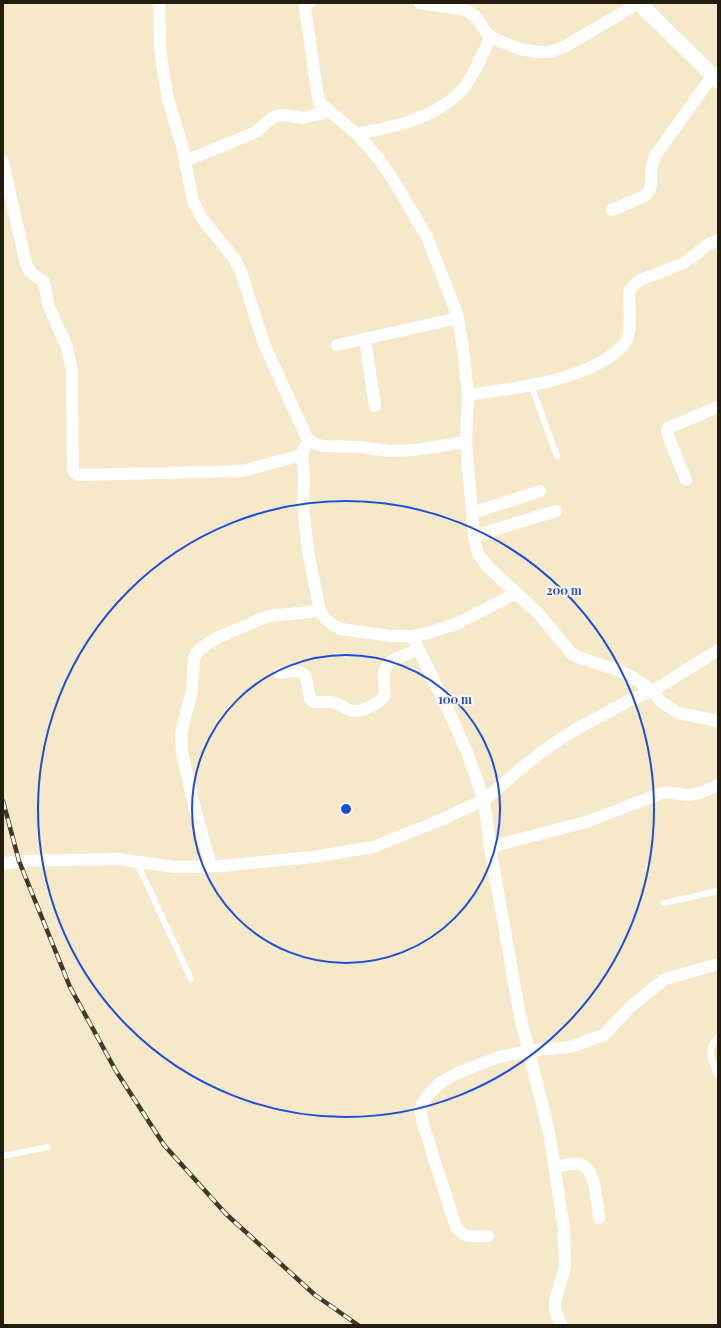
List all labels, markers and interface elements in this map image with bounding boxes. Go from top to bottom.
text: 200 m [546,582,582,598]
text: 100 m [438,691,472,707]
centre of rings [339,802,353,816]

